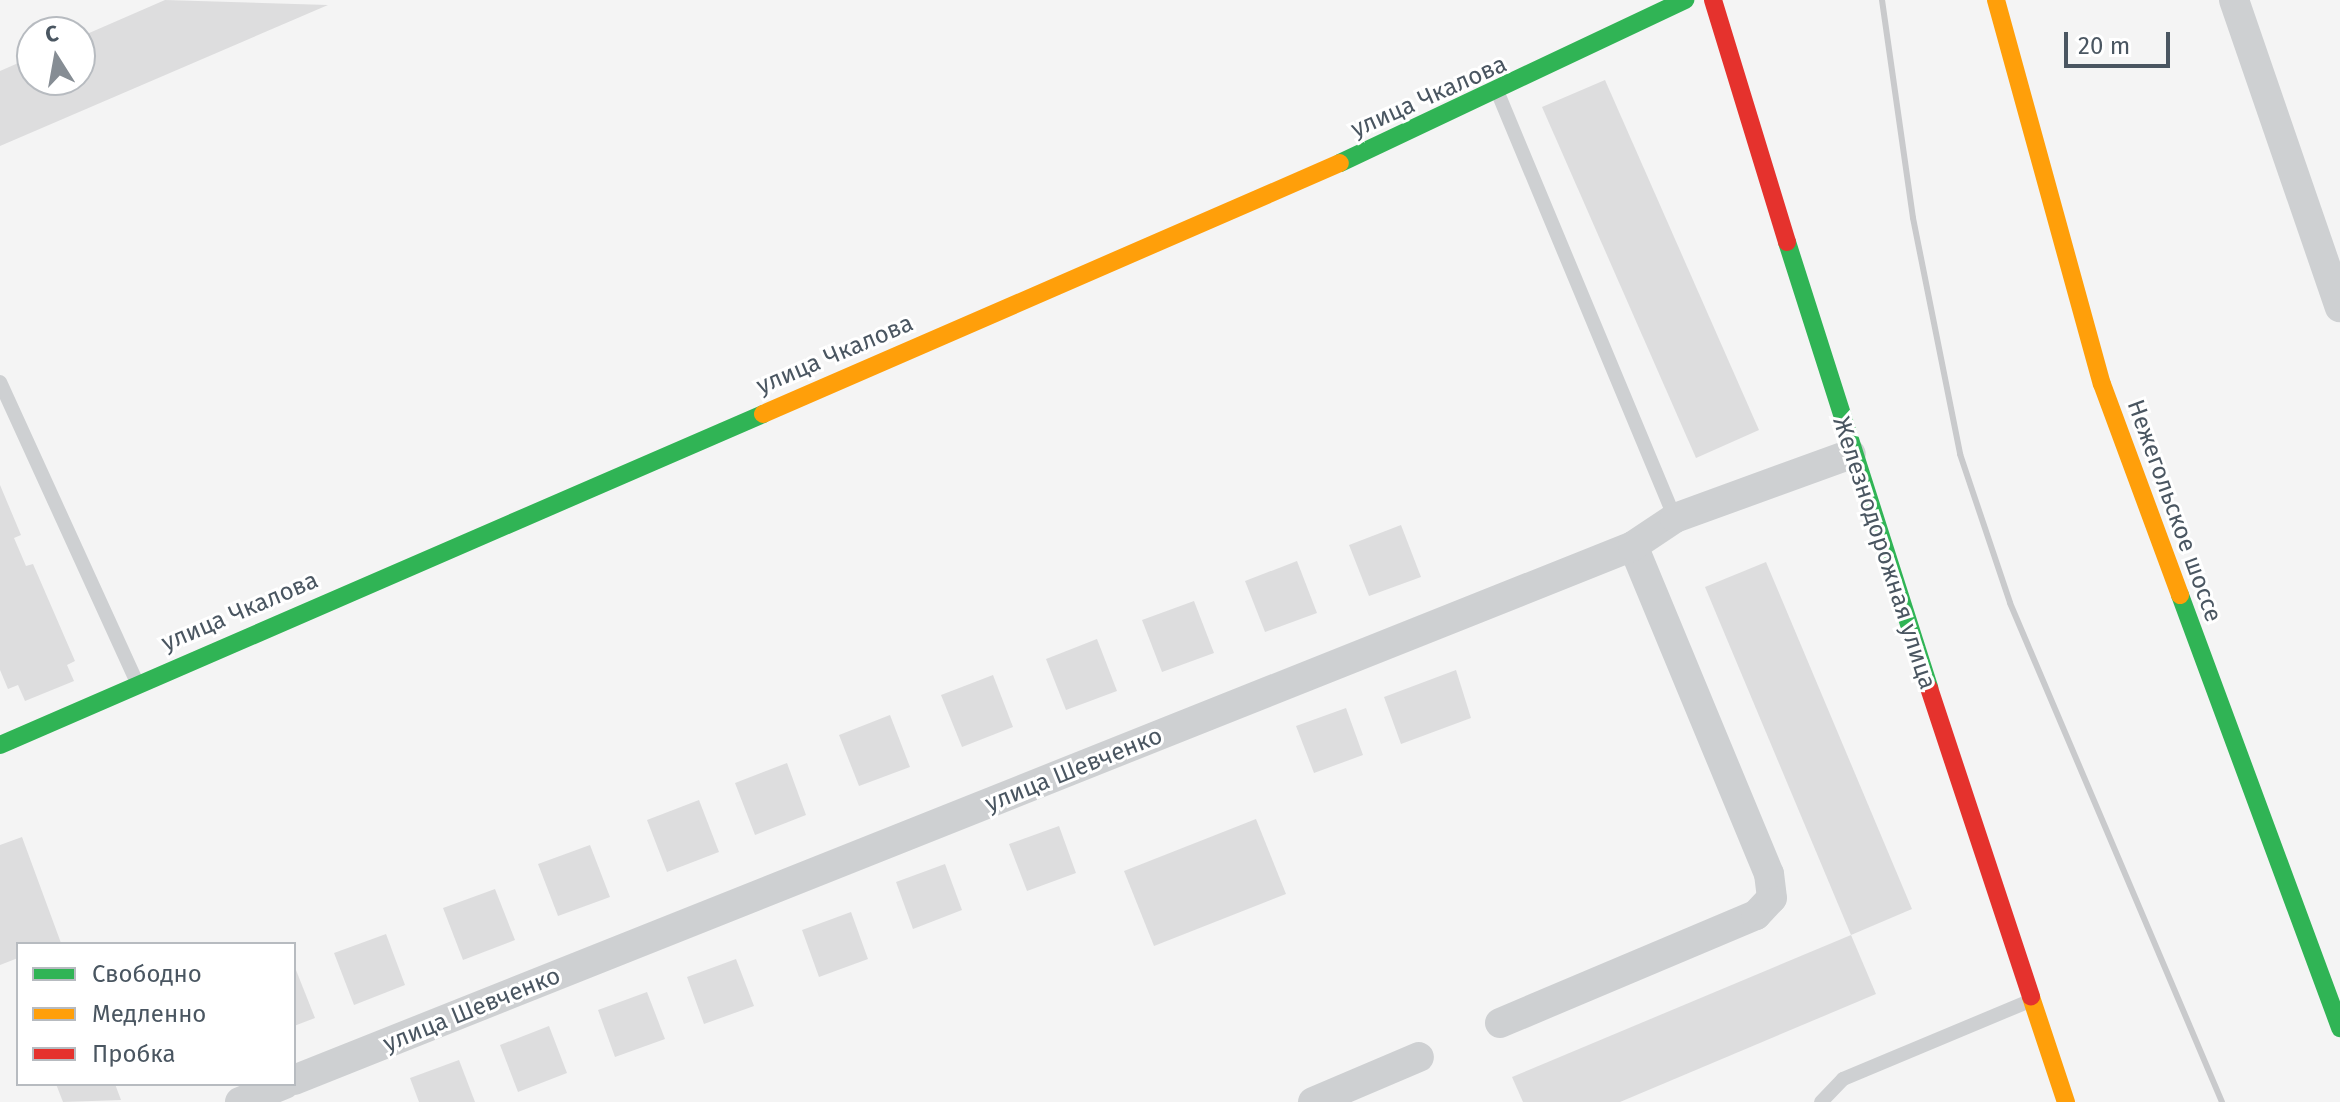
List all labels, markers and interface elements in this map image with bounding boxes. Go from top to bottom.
north arrow [16,16,96,96]
scale bar [2068,16,2174,66]
text: С [43,19,60,48]
text: 20 m [2078,32,2130,60]
street label: улица Чкалова [1347,50,1511,144]
street label: улица Чкалова [752,309,918,401]
street label: Нежегольское шоссе [2120,396,2228,626]
street label: Железнодорожная улица [1826,413,1942,693]
street label: улица Чкалова [157,566,323,658]
street label: улица Шевченко [981,721,1167,819]
legend [16,942,296,1086]
text: Свободно [92,960,202,988]
street label: улица Шевченко [379,961,565,1059]
text: Медленно [92,1000,206,1028]
text: Пробка [92,1040,176,1068]

